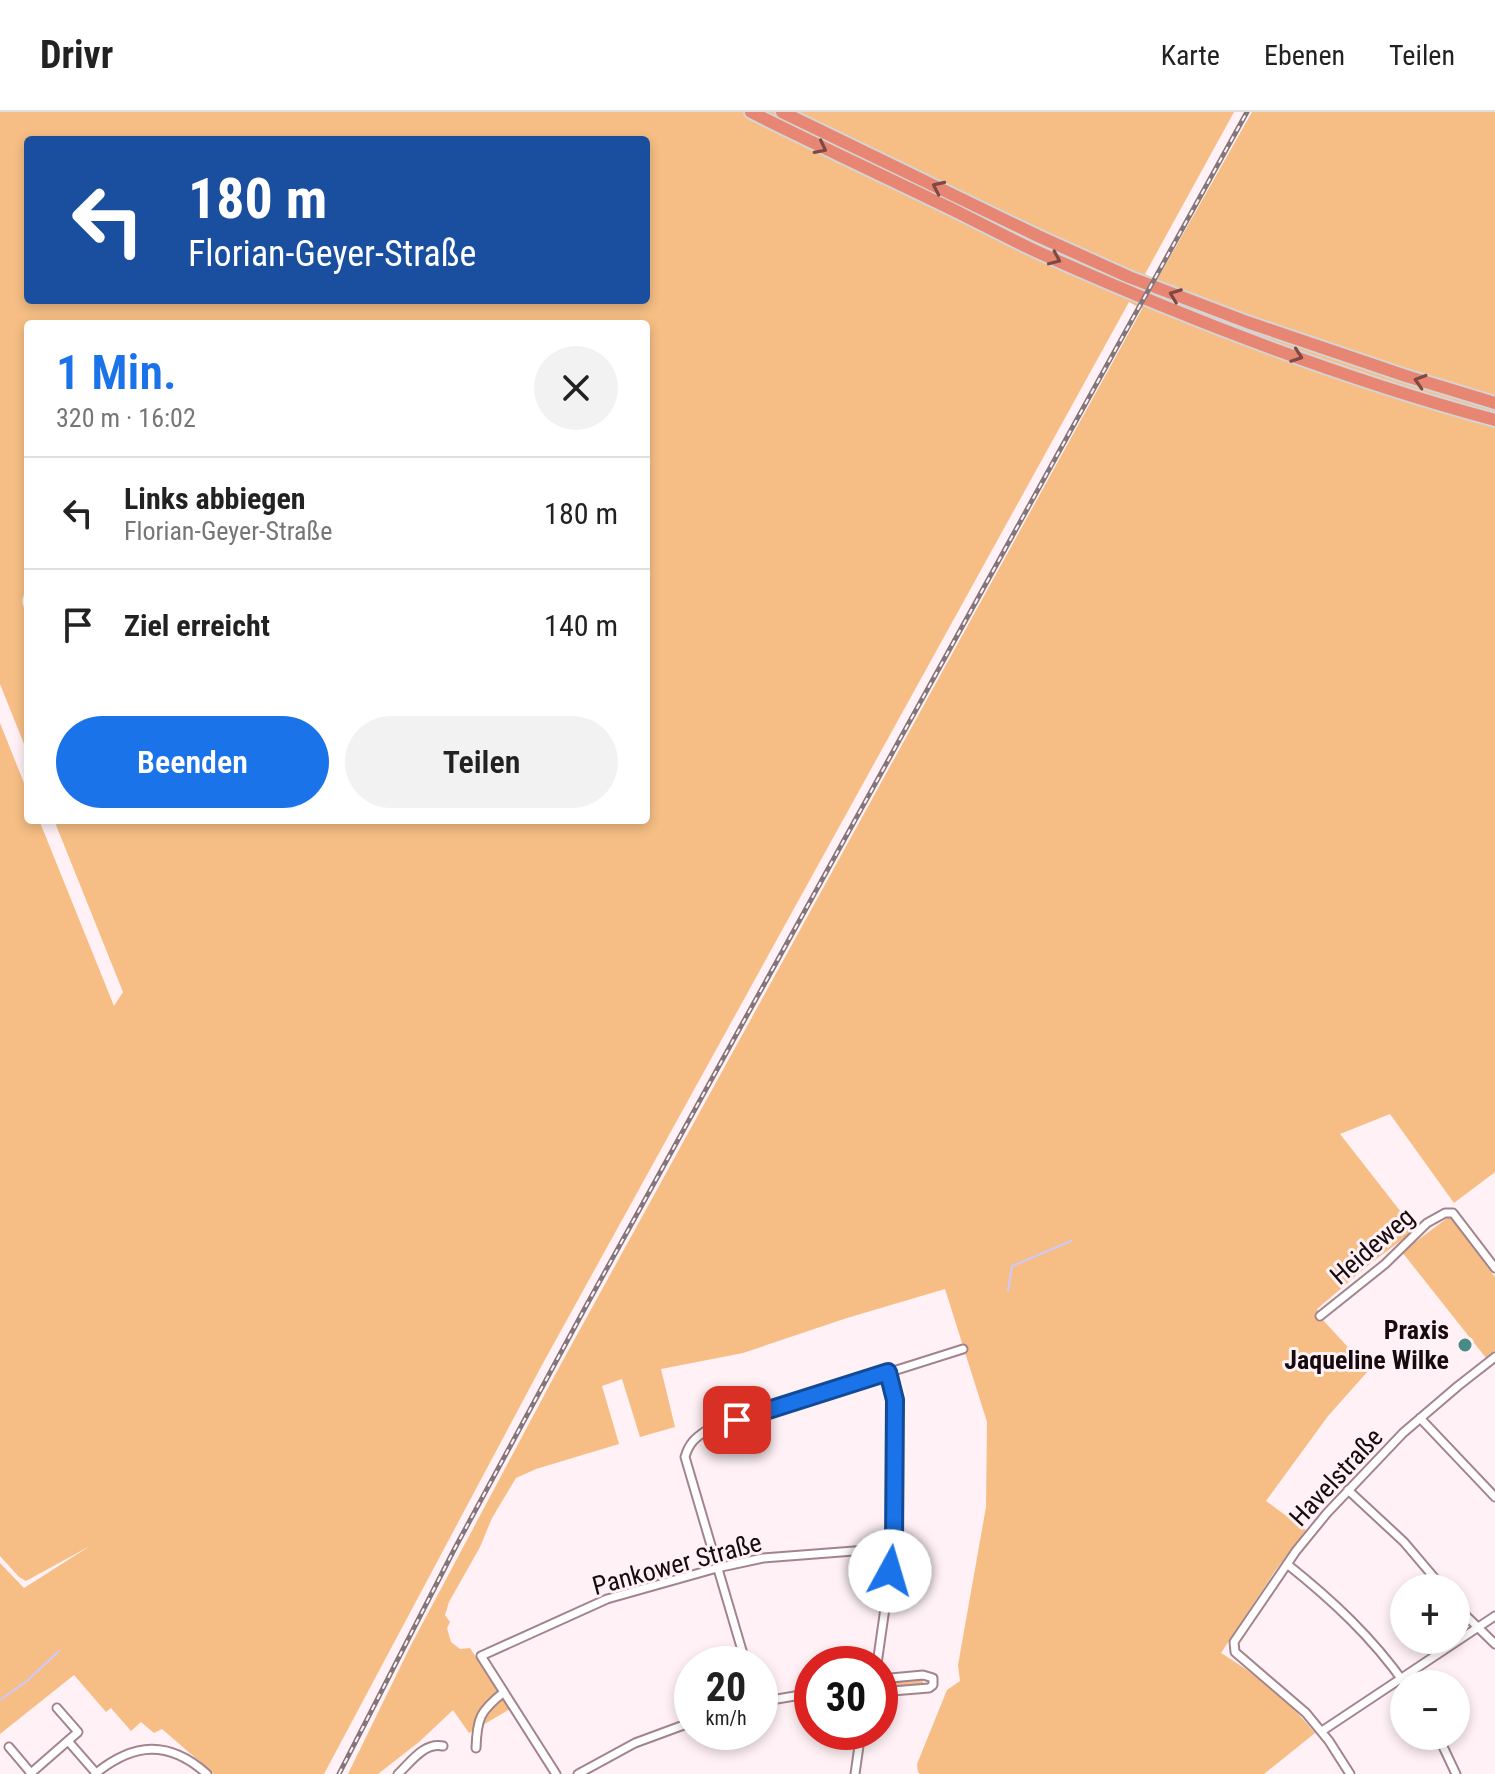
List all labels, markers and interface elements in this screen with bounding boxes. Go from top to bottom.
text: Drivr [40,33,113,77]
text: Karte [1161,39,1220,72]
text: Ebenen [1264,39,1345,72]
text: Teilen [1389,39,1455,72]
one-way arrow [812,138,827,153]
text: 180 m [188,166,327,232]
icon: left [56,168,160,272]
one-way arrow [932,181,947,197]
text: Florian-Geyer-Straße [188,233,476,275]
one-way arrow [1047,250,1062,266]
one-way arrow [1169,288,1183,305]
text: 1 Min. [56,344,177,401]
button: close [534,346,618,430]
one-way arrow [1289,346,1303,363]
one-way arrow [1414,374,1428,390]
text: 320 m · 16:02 [56,403,196,433]
text: Links abbiegen [124,481,306,516]
icon: left [56,491,100,535]
text: 180 m [544,496,618,531]
text: Florian-Geyer-Straße [124,516,332,546]
icon: arrive [56,603,100,647]
text: Ziel erreicht [124,608,270,643]
text: 140 m [544,608,618,643]
button: Beenden [56,716,329,808]
button: Teilen [345,716,618,808]
street label: Heideweg [1324,1201,1420,1291]
place label: Praxis Jaqueline Wilke [1284,1315,1449,1375]
marker: Praxis Jaqueline Wilke [1456,1336,1474,1354]
pin [703,1386,771,1454]
icon: arrive [715,1398,759,1442]
street label: Havelstraße [1283,1422,1389,1532]
street label: Pankower Straße [589,1527,765,1601]
position arrow [848,1529,932,1613]
map controls [1390,1574,1470,1750]
button: + [1390,1574,1470,1654]
speed limit sign: 30 [794,1646,898,1750]
text: 20 [706,1664,746,1711]
button: − [1390,1670,1470,1750]
text: km/h [705,1706,747,1730]

